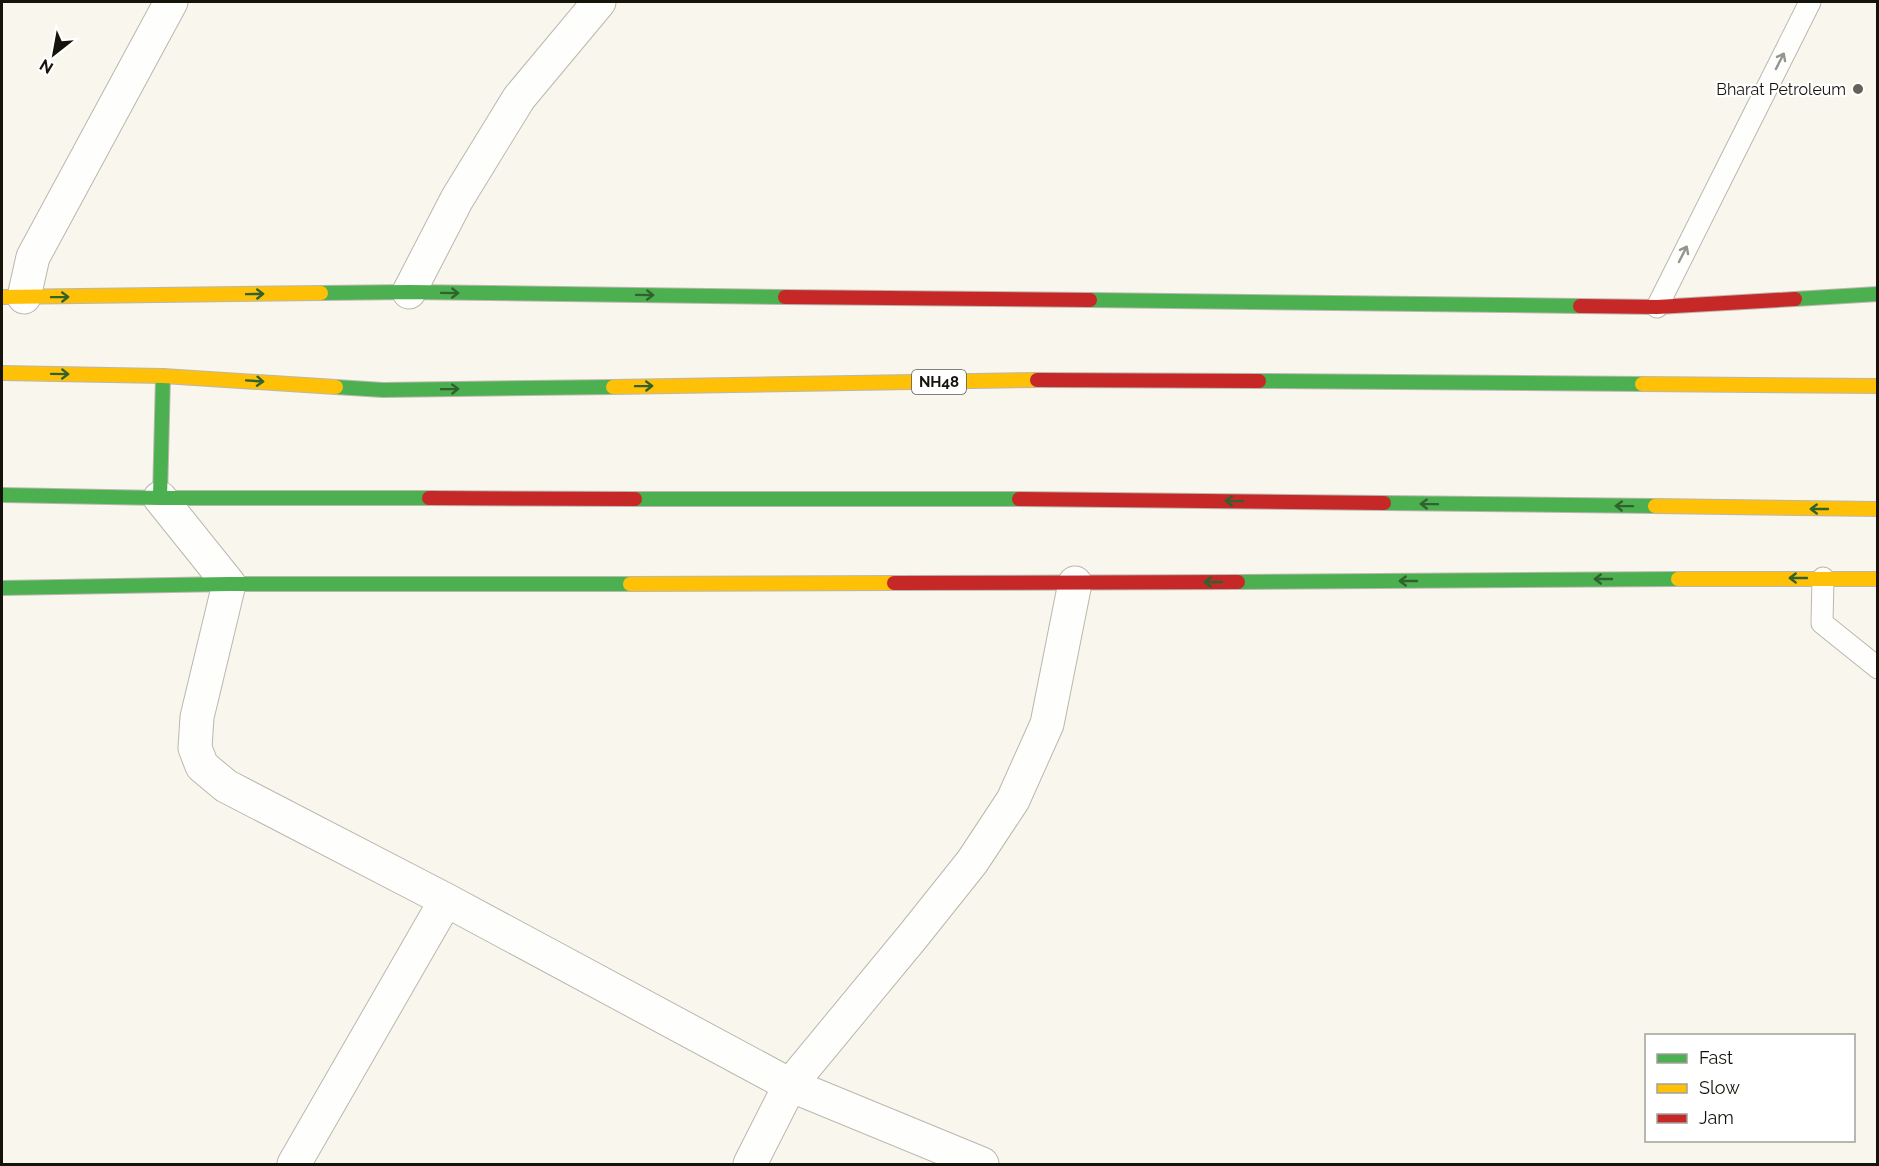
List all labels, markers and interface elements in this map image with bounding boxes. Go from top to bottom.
north arrow [24,24,84,84]
one-way arrow [1774,53,1786,70]
text: N [36,55,57,78]
place label: Bharat Petroleum [1716,80,1846,99]
marker: Bharat Petroleum [1851,82,1865,96]
one-way arrow [1678,246,1690,264]
one-way arrow [439,287,459,299]
one-way arrow [244,288,264,300]
one-way arrow [634,289,654,301]
one-way arrow [49,291,69,303]
one-way arrow [49,368,69,380]
road number: NH48 [912,370,966,394]
one-way arrow [244,376,264,387]
one-way arrow [634,380,654,392]
one-way arrow [439,383,459,395]
one-way arrow [1225,495,1245,507]
one-way arrow [1420,498,1440,510]
one-way arrow [1615,501,1635,512]
one-way arrow [1810,503,1830,515]
one-way arrow [1789,572,1809,584]
one-way arrow [1594,573,1614,585]
one-way arrow [1399,575,1419,586]
one-way arrow [1204,576,1224,588]
legend [1645,1034,1855,1142]
text: Fast [1699,1047,1733,1068]
text: Slow [1699,1077,1740,1098]
text: Jam [1699,1107,1734,1128]

